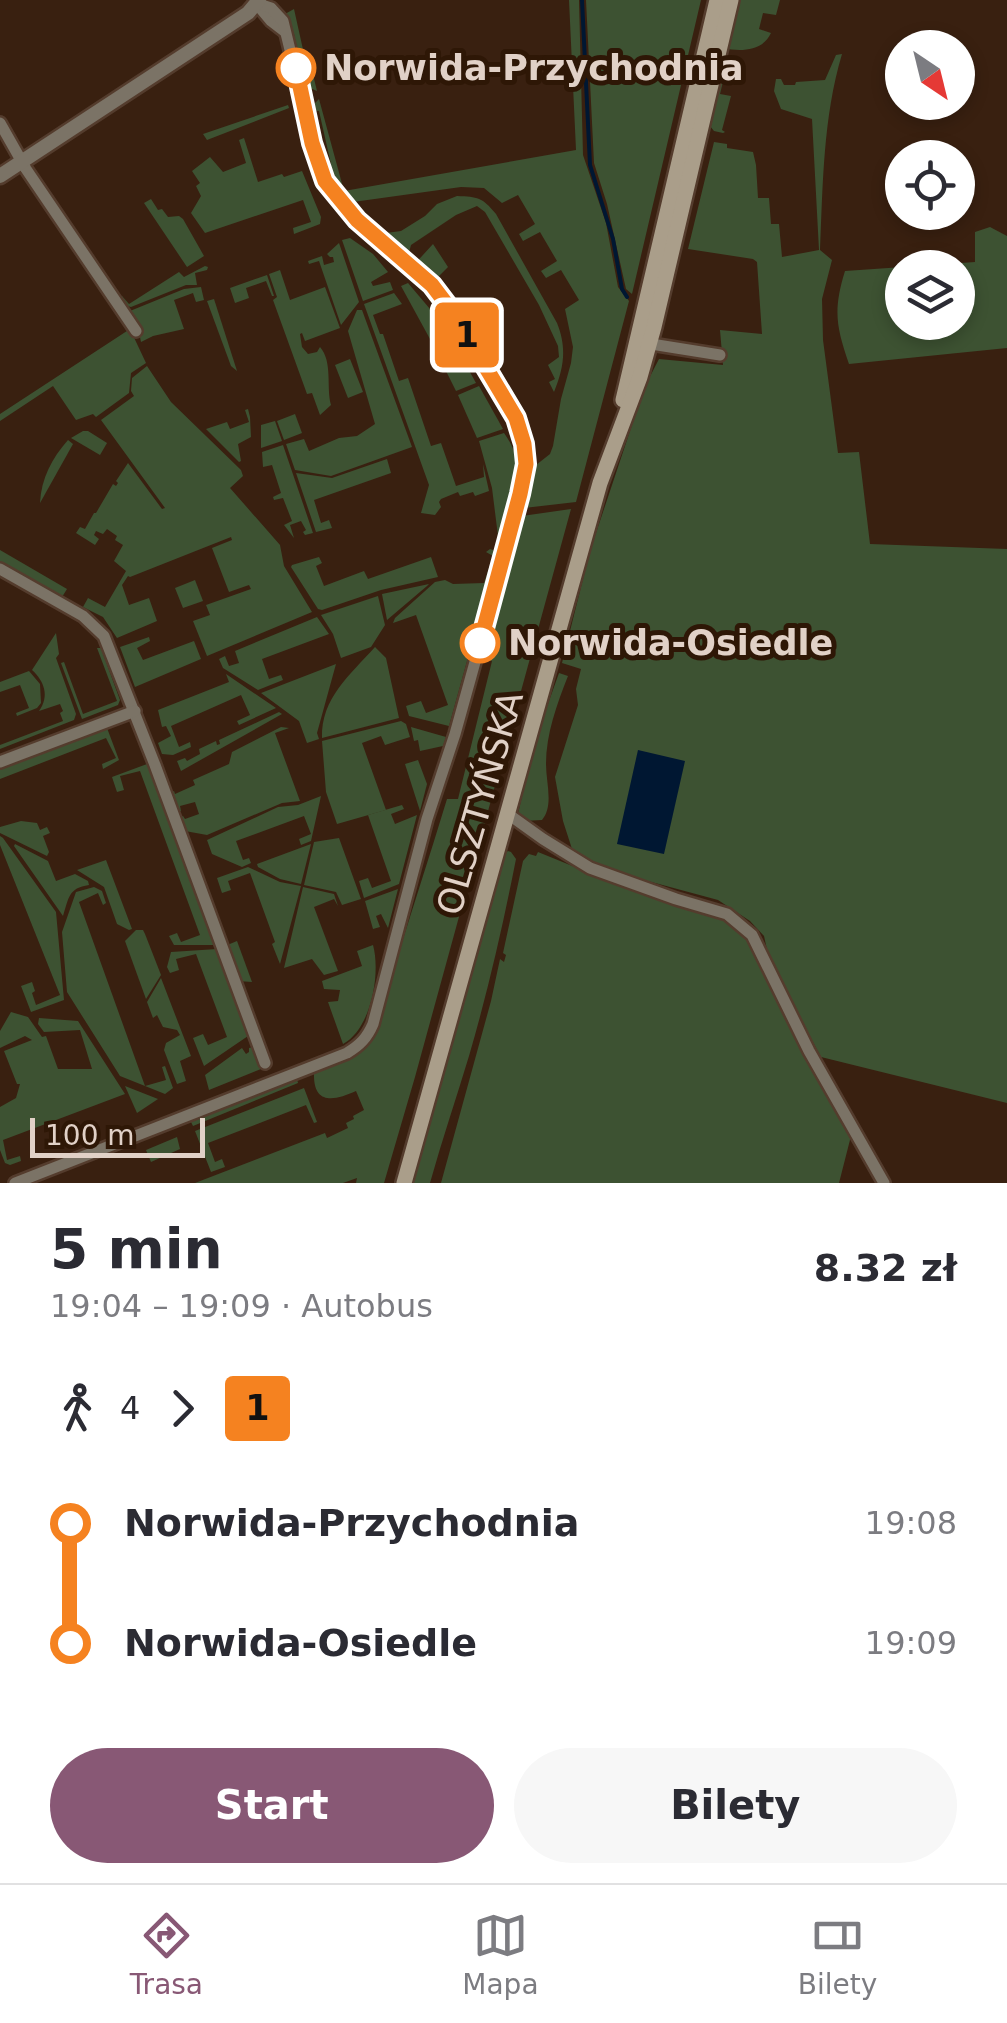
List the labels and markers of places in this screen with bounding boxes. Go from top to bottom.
place label: Norwida-Przychodnia [324,48,744,88]
marker: Norwida-Przychodnia [277,49,315,87]
place label: Norwida-Osiedle [508,623,833,663]
marker: Norwida-Osiedle [461,624,499,662]

